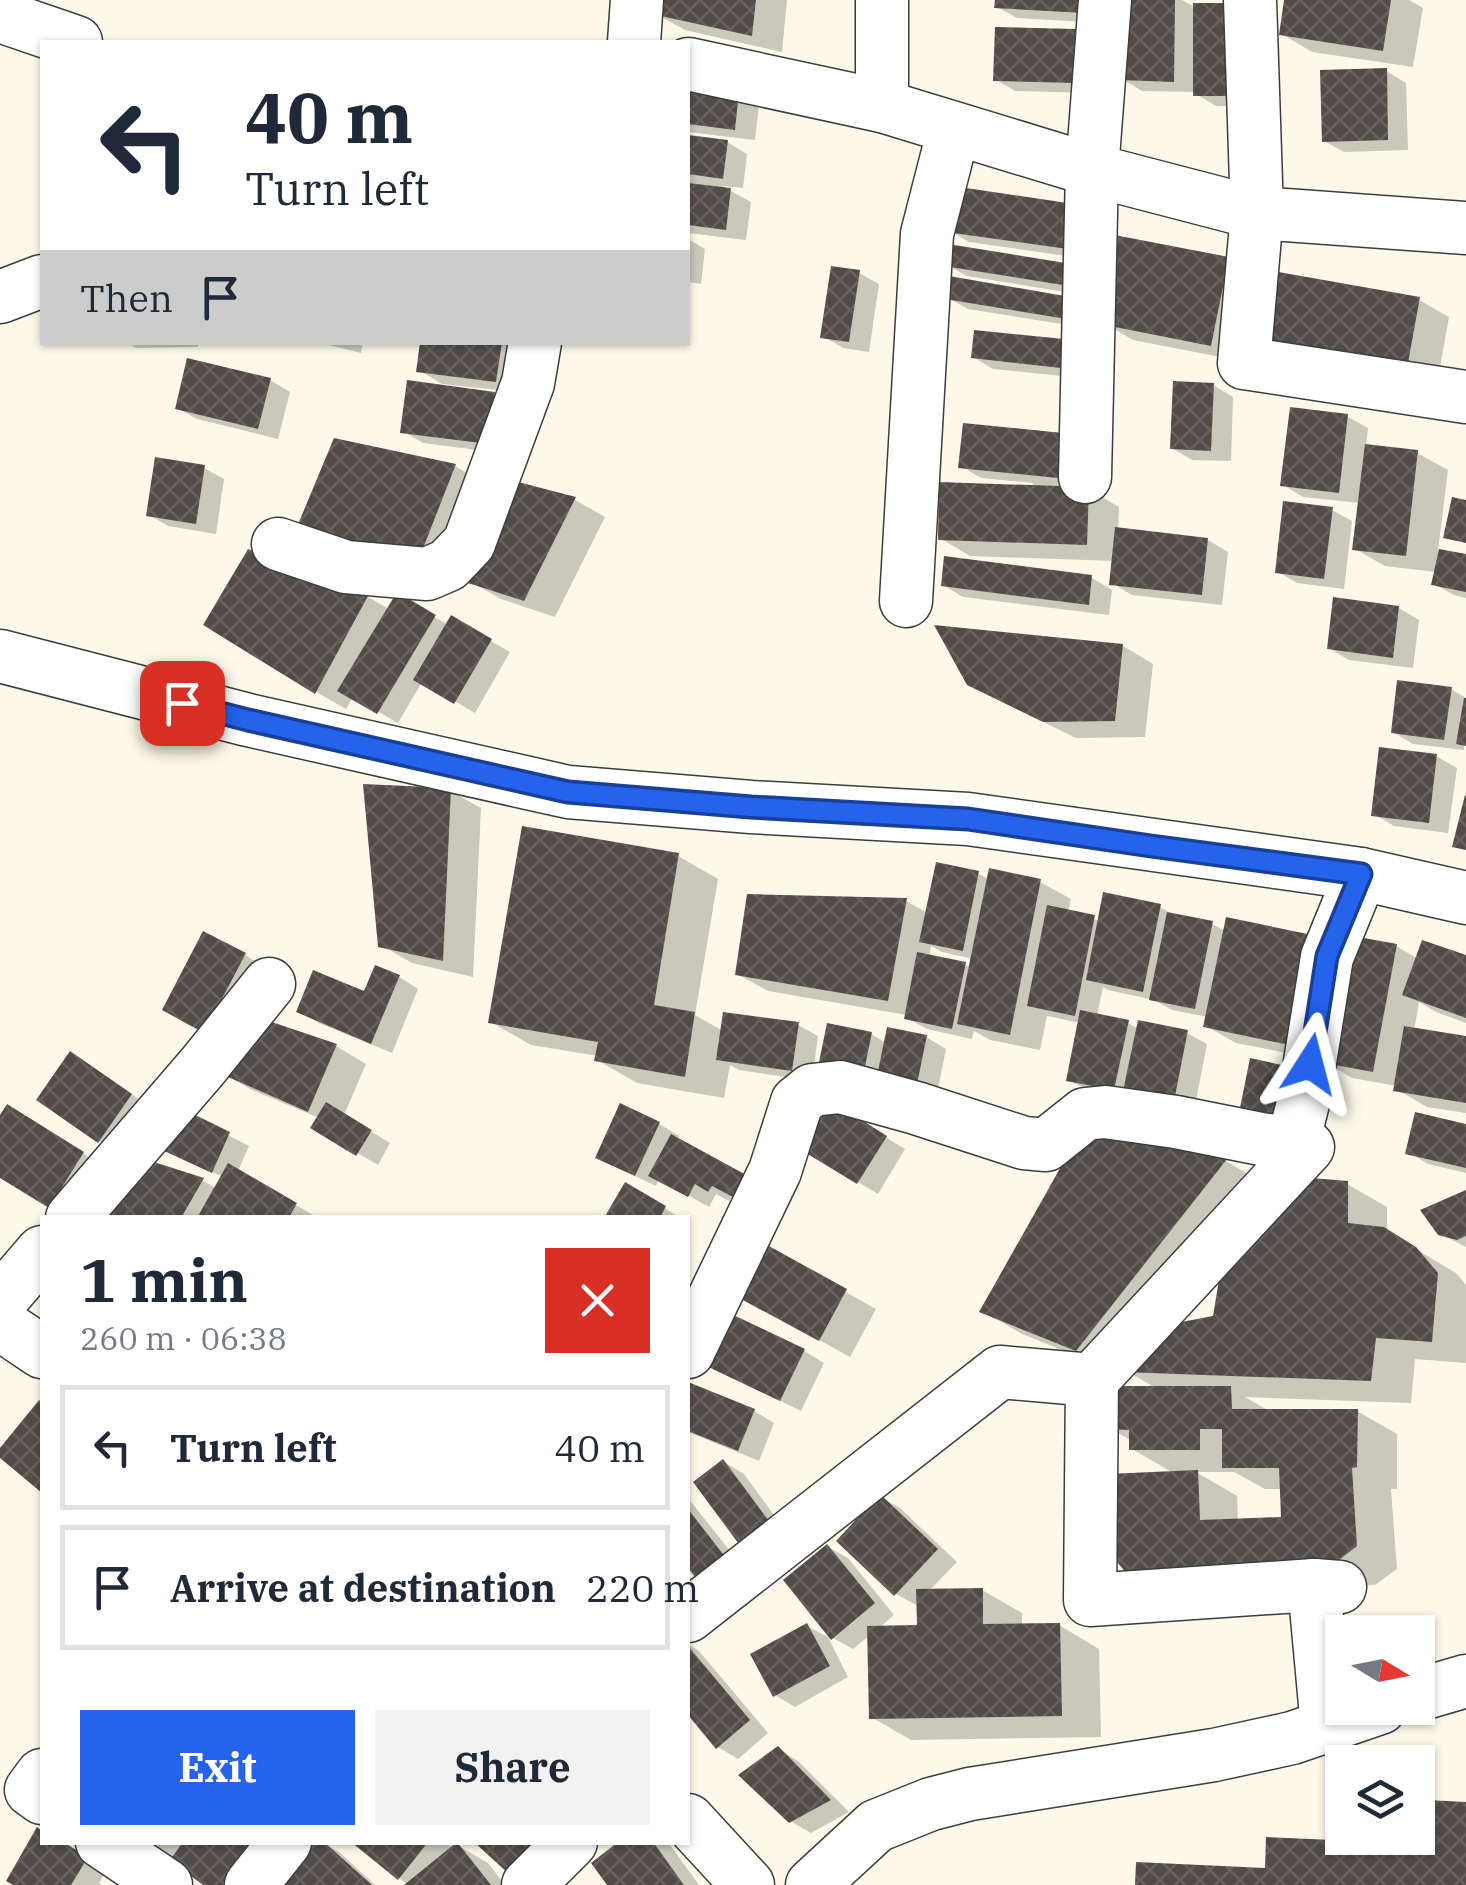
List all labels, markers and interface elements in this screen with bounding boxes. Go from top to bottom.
text: 40 m [245,71,413,162]
icon: left [80,80,210,210]
text: Turn left [245,159,429,217]
icon: arrive [193,270,248,325]
text: Then [80,273,173,322]
pin [140,661,225,746]
icon: arrive [155,676,210,731]
position arrow [1258,1012,1362,1116]
text: 1 min [80,1240,248,1319]
button: close [545,1248,650,1353]
text: 260 m · 06:38 [80,1317,287,1359]
icon: left [85,1420,140,1475]
text: Turn left [170,1423,337,1472]
text: 40 m [554,1423,645,1472]
icon: arrive [85,1560,140,1615]
text: Arrive at destination [170,1563,556,1612]
text: 220 m [586,1563,699,1612]
north arrow [1325,1615,1435,1725]
map controls [1325,1615,1435,1855]
button: Exit [80,1710,355,1825]
button: Share [375,1710,650,1825]
button: layers [1325,1745,1435,1855]

